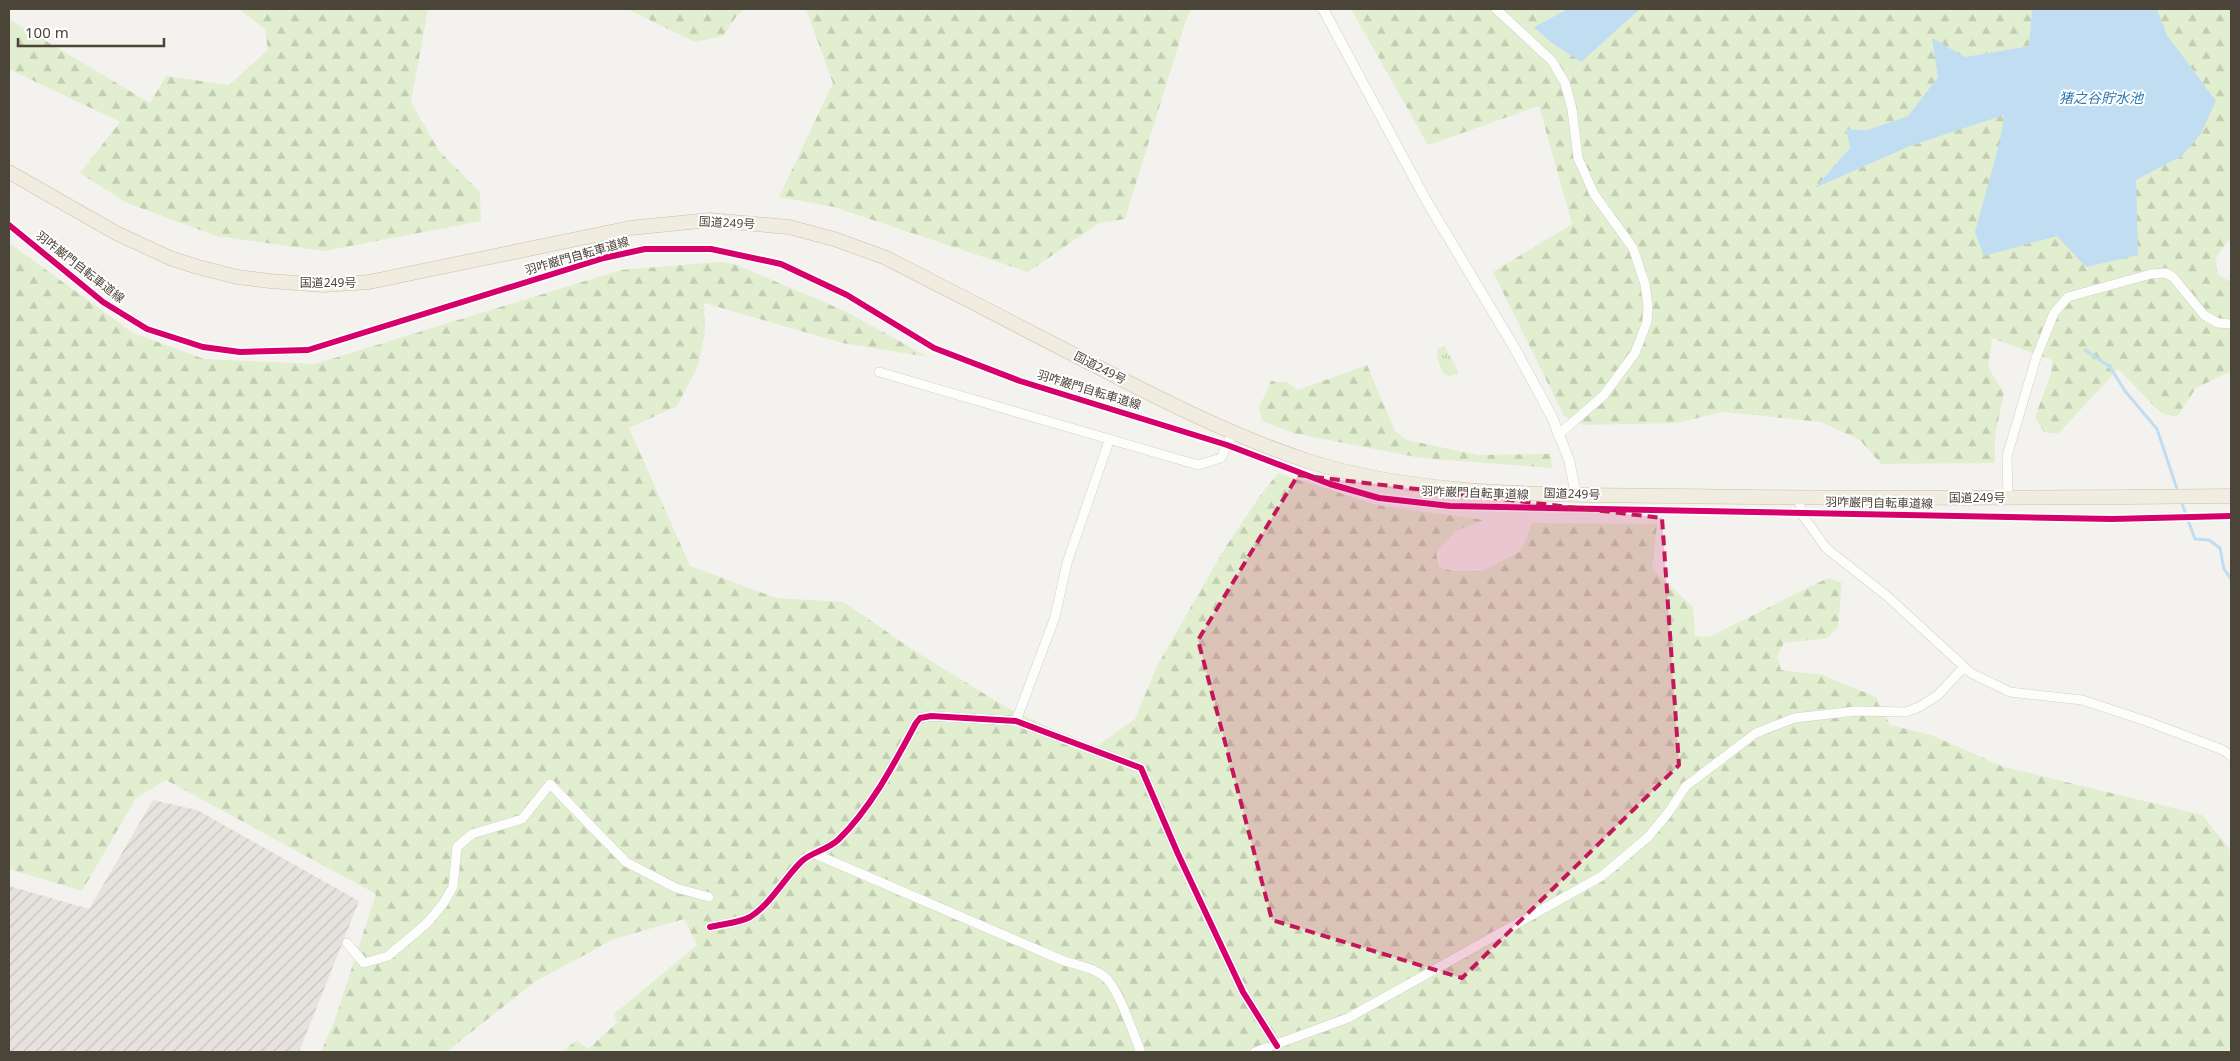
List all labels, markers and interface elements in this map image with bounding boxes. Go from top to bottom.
scale bar [18,15,164,47]
text: 100 m [25,22,69,42]
water label: 猪之谷貯水池 [2059,88,2145,107]
street label: 国道249号 [698,213,756,232]
street label: 羽咋巌門自転車道線 [33,227,128,307]
street label: 羽咋巌門自転車道線 [523,232,631,279]
street label: 国道249号 [300,274,356,291]
street label: 国道249号 [1071,347,1129,388]
street label: 羽咋巌門自転車道線 [1035,366,1143,413]
street label: 羽咋巌門自転車道線 [1421,482,1529,503]
street label: 国道249号 [1543,484,1601,503]
street label: 国道249号 [1949,489,2005,506]
street label: 羽咋巌門自転車道線 [1825,493,1933,512]

